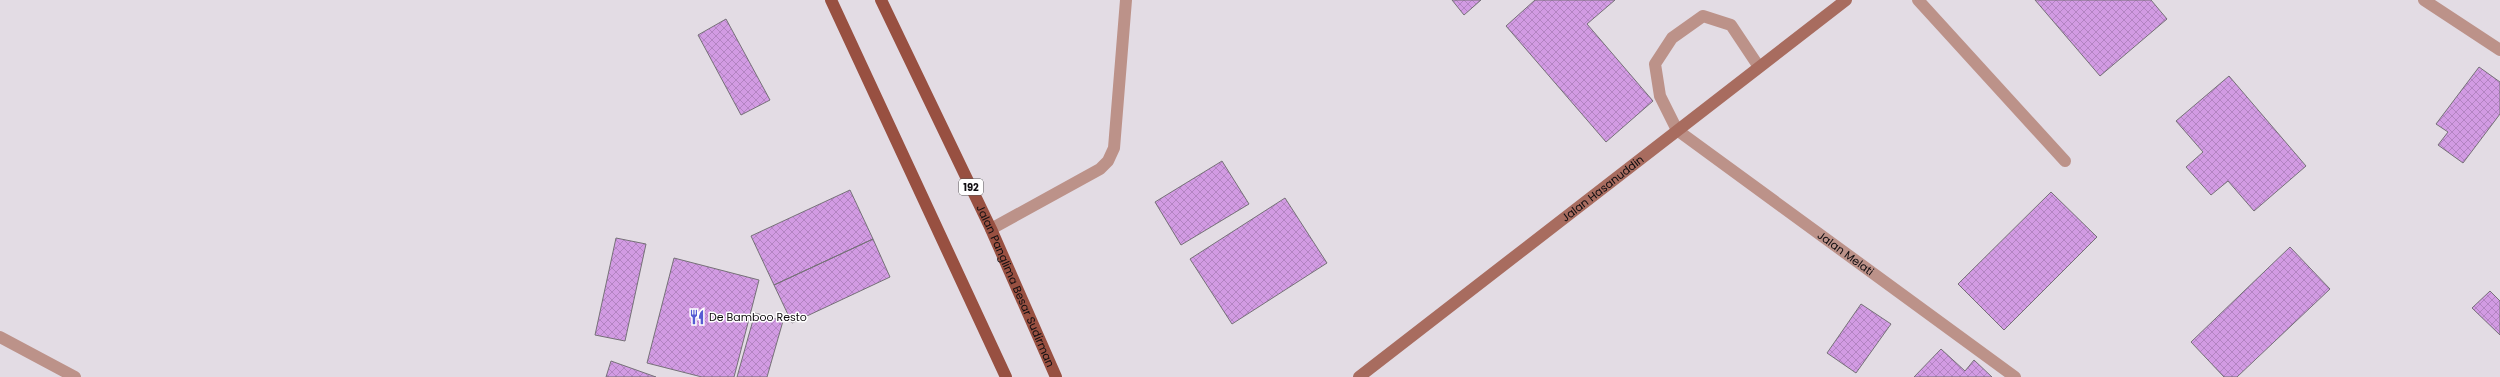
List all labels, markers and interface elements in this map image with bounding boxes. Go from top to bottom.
street label: Jalan Hasanuddin [1558,151,1647,226]
road number: 192 [959,179,983,195]
street label: Jalan Panglima Besar Sudirman [972,202,1059,370]
street label: Jalan Melati [1814,227,1878,280]
restaurant icon: De Bamboo Resto [688,308,706,326]
place label: De Bamboo Resto [709,309,807,325]

